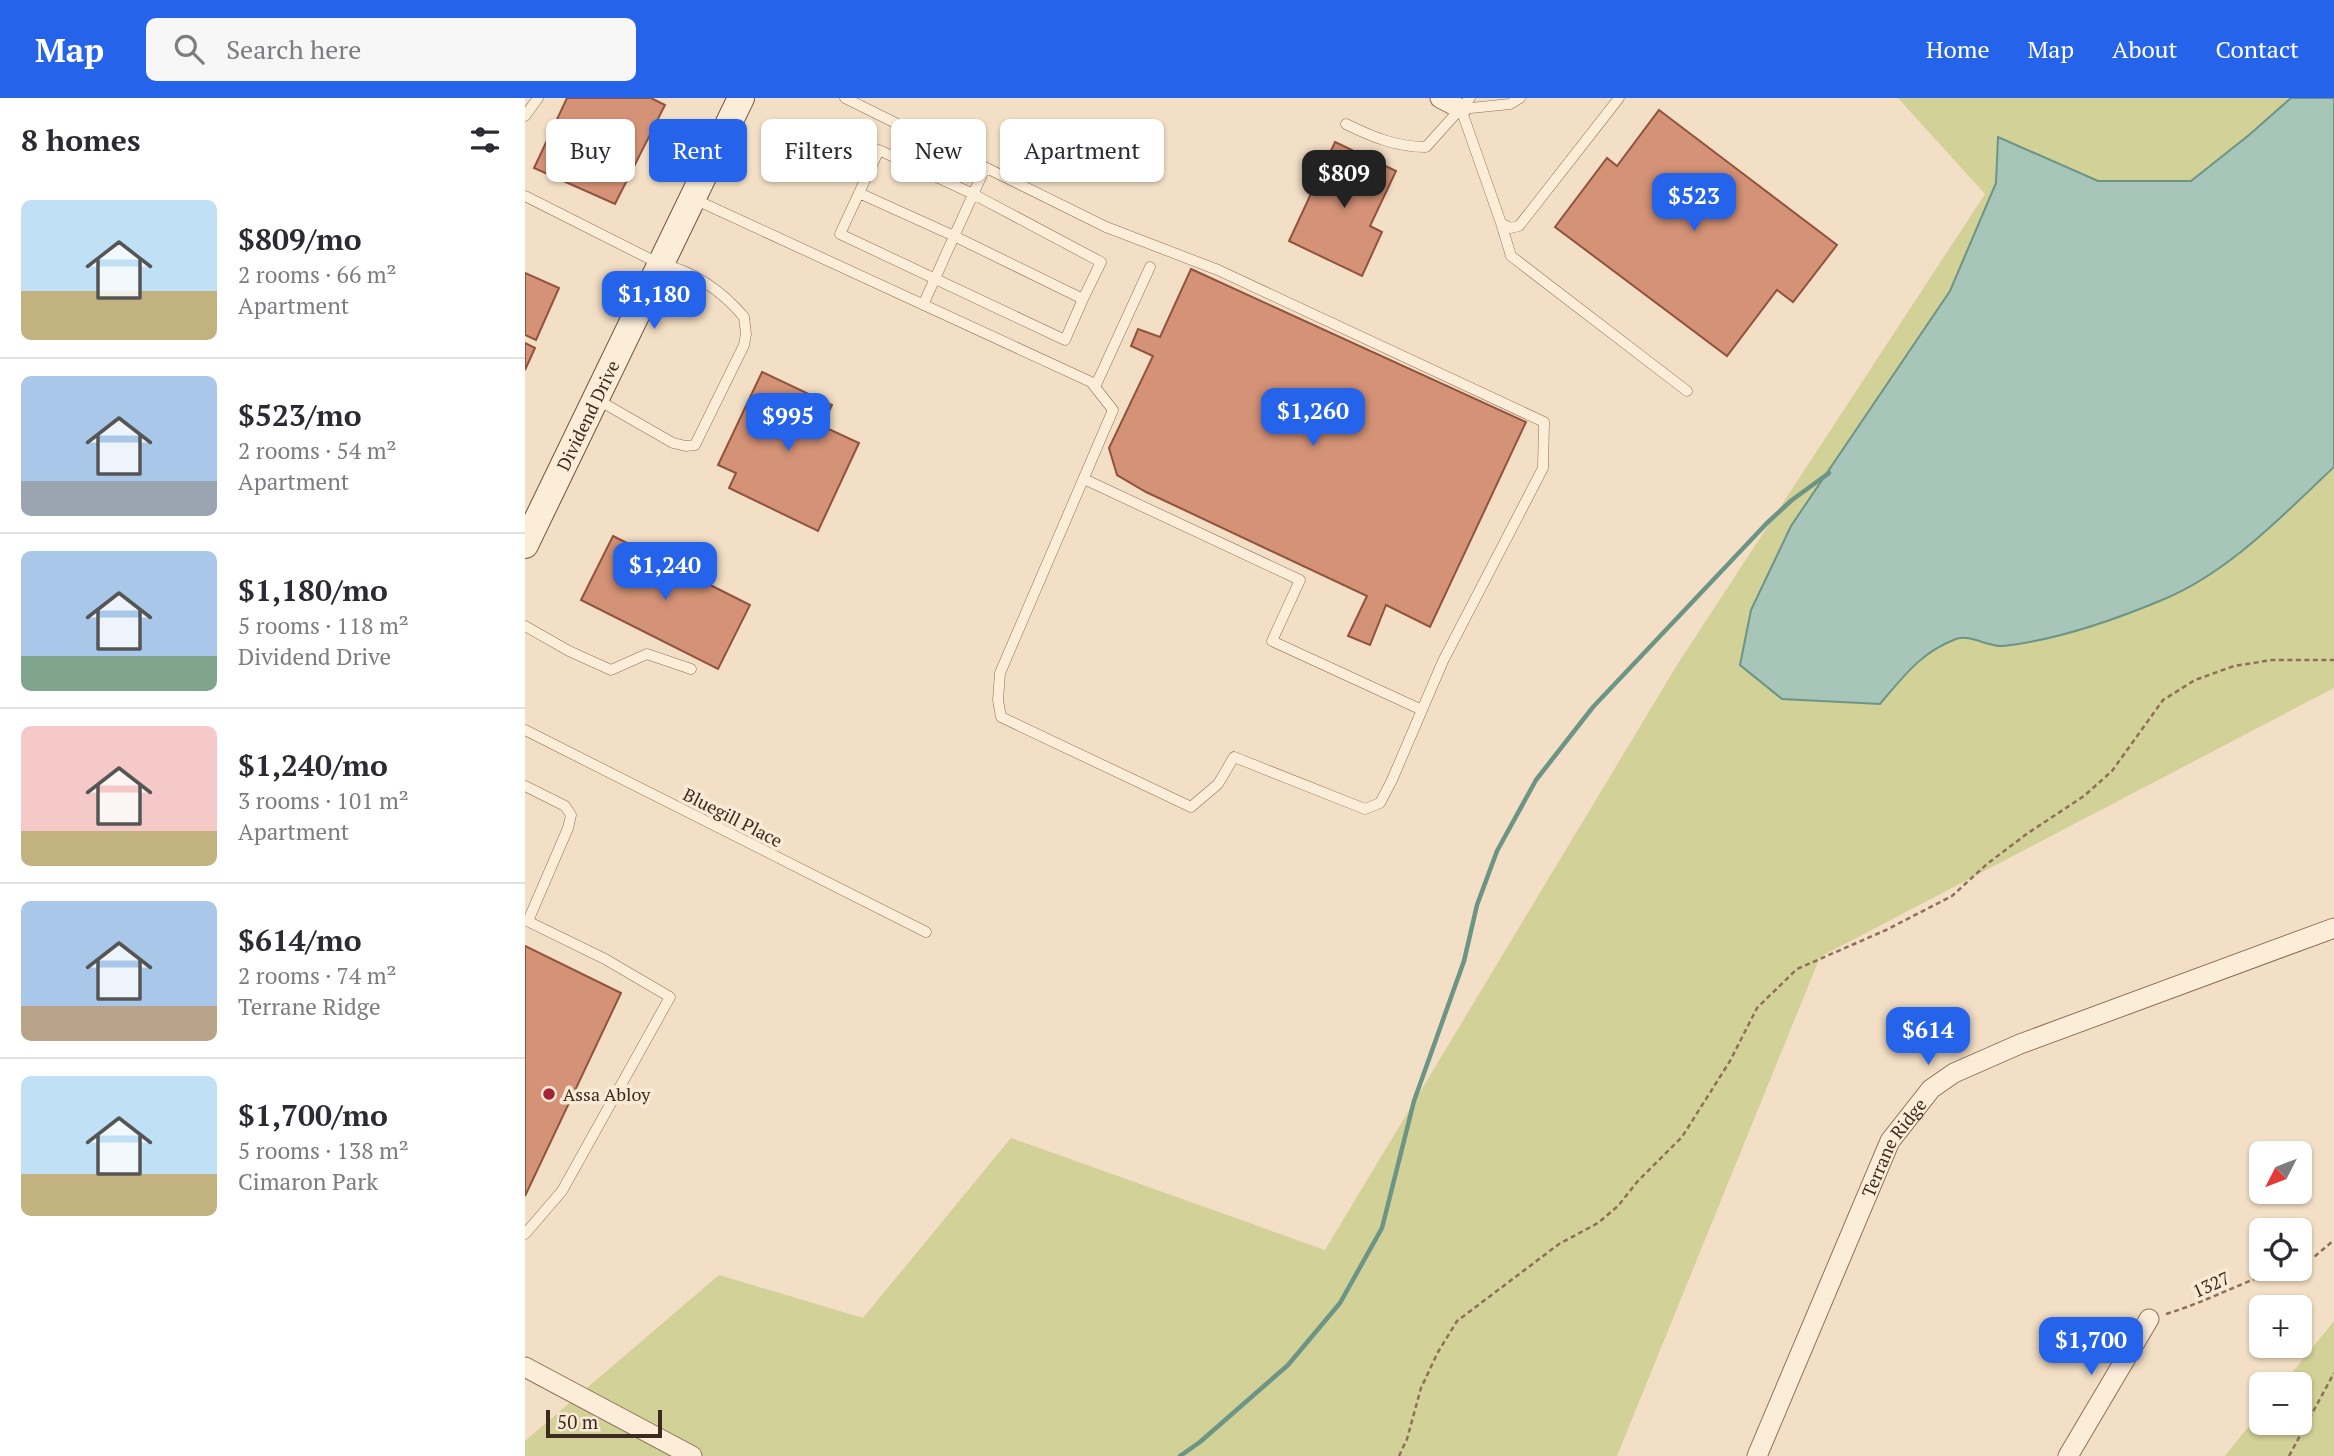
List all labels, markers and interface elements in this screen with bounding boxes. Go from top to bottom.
search box [146,18,636,81]
text: Map [35,28,104,71]
icon: search [170,30,208,68]
text: Search here [226,32,361,66]
text: Home [1926,33,1990,65]
text: Map [2028,33,2074,65]
text: About [2112,33,2178,65]
text: Contact [2216,33,2299,65]
chip: Buy [546,119,635,182]
chip: Rent [649,119,747,182]
chip: Filters [761,119,877,182]
chip: New [891,119,986,182]
chip: Apartment [1000,119,1164,182]
text: 8 homes [21,120,140,160]
icon: filters [466,121,504,159]
pin: $809 [1303,150,1385,210]
text: $809 [1318,157,1370,188]
pin: $523 [1653,174,1735,233]
text: $523 [1668,180,1720,211]
text: $809/mo [238,219,362,259]
icon: home [77,228,161,312]
text: 2 rooms · 66 m² [238,259,397,290]
pin: $1,180 [597,272,711,331]
text: $1,180 [618,278,690,309]
text: Apartment [238,290,349,321]
street label: Dividend Drive [551,356,625,475]
pin: $1,260 [1256,388,1370,448]
pin: $995 [747,394,829,453]
text: $523/mo [238,395,362,435]
text: $1,260 [1277,395,1349,426]
text: $995 [762,400,814,431]
icon: home [77,404,161,488]
text: 2 rooms · 54 m² [238,435,397,466]
text: Apartment [238,466,349,497]
pin: $1,240 [608,542,722,602]
text: $1,240 [629,549,701,580]
text: $1,180/mo [238,570,388,610]
icon: home [77,579,161,663]
text: 5 rooms · 118 m² [238,610,409,641]
text: Dividend Drive [238,641,391,672]
text: $1,240/mo [238,745,388,785]
icon: home [77,754,161,838]
street label: Bluegill Place [679,782,787,852]
text: 3 rooms · 101 m² [238,785,409,816]
text: Apartment [238,816,349,847]
text: $614/mo [238,920,362,960]
icon: home [77,929,161,1013]
text: 2 rooms · 74 m² [238,960,397,991]
text: Terrane Ridge [238,991,380,1022]
pin: $614 [1887,1007,1969,1067]
text: $614 [1902,1014,1954,1045]
place label: Assa Abloy [563,1082,651,1106]
marker: Assa Abloy [541,1086,557,1102]
street label: Terrane Ridge [1856,1093,1932,1201]
text: $1,700/mo [238,1095,388,1135]
icon: home [77,1104,161,1188]
text: 5 rooms · 138 m² [238,1135,409,1166]
north arrow [2249,1141,2312,1204]
map controls [2249,1141,2312,1435]
text: Cimaron Park [238,1166,378,1197]
button: locate [2249,1218,2312,1281]
street label: 1327 [2189,1265,2233,1303]
button: + [2249,1295,2312,1358]
pin: $1,700 [2034,1318,2148,1377]
text: $1,700 [2055,1324,2127,1355]
button: − [2249,1372,2312,1435]
scale bar [546,1407,661,1439]
text: 50 m [557,1409,598,1434]

